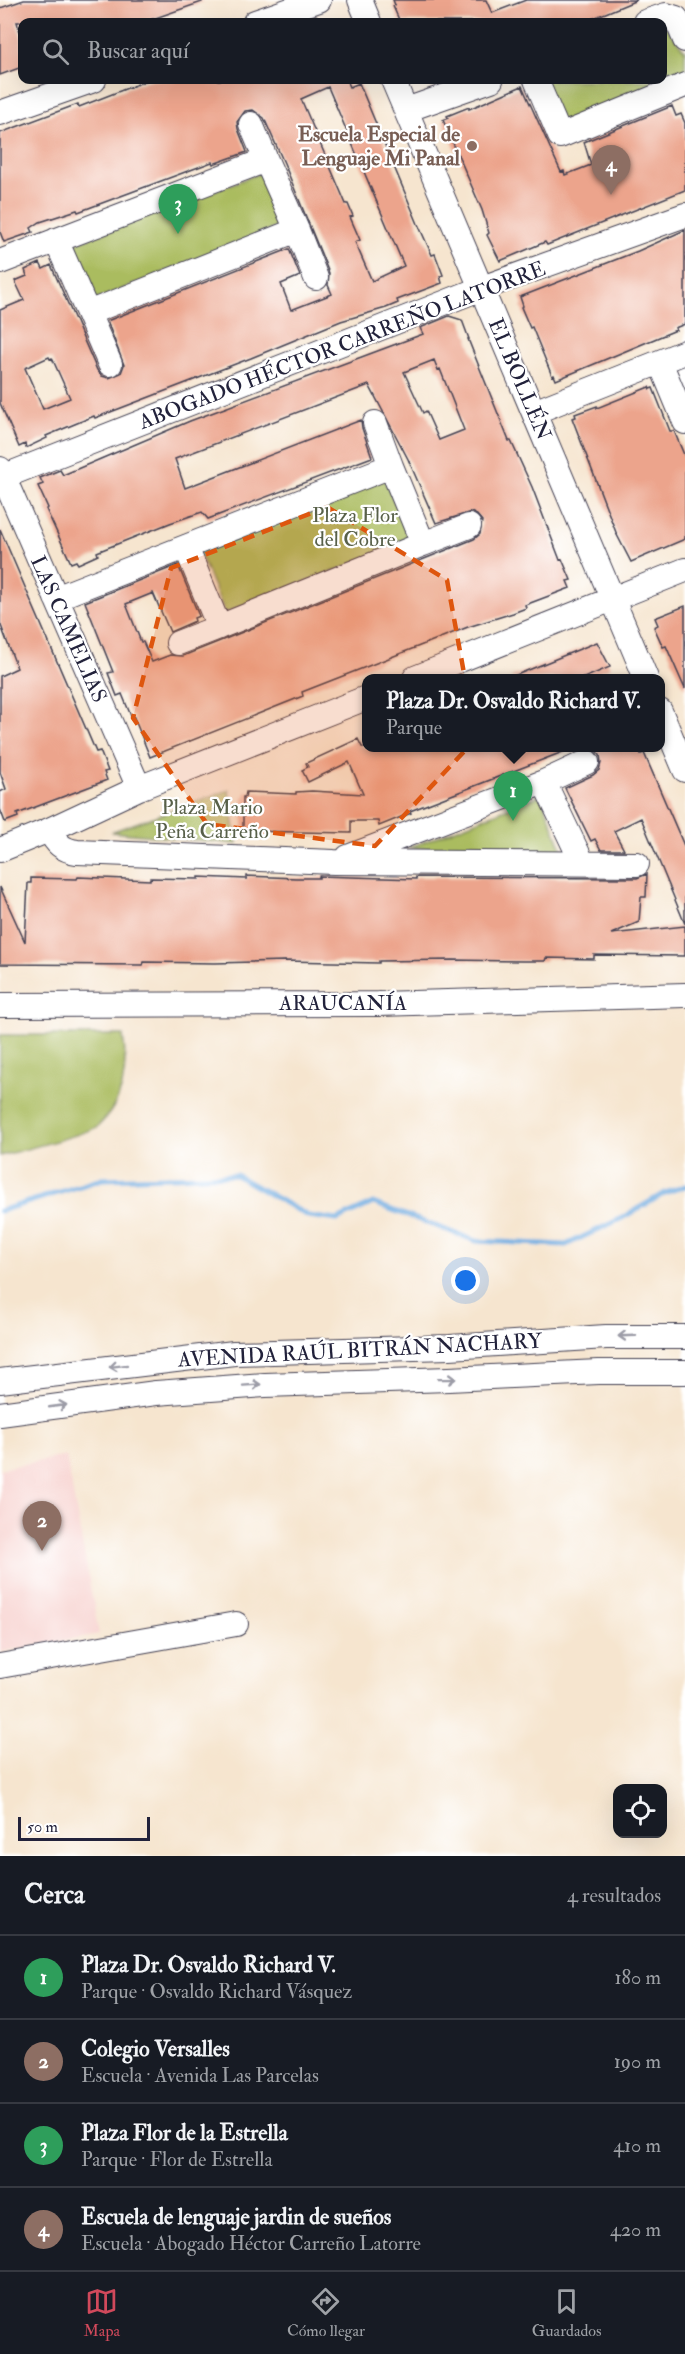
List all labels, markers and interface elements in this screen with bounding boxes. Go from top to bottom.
search box [18,18,667,84]
icon: search [39,35,72,68]
text: Buscar aquí [87,37,189,65]
place label: Escuela Especial de Lenguaje Mi Panal [298,121,461,172]
marker: Escuela Especial de Lenguaje Mi Panal [465,139,479,153]
pin: 4 [592,146,630,195]
pin: 3 [158,184,198,234]
street label: ABOGADO HÉCTOR CARREÑO LATORRE [134,255,549,436]
street label: EL BOLLÉN [482,314,557,444]
park label: Plaza Flor del Cobre [312,502,398,553]
street label: LAS CAMELIAS [24,552,113,707]
popup [362,674,665,752]
text: Plaza Dr. Osvaldo Richard V. [386,687,641,715]
text: Parque [386,715,442,740]
pin: 1 [494,772,532,821]
park label: Plaza Mario Peña Carreño [155,794,269,845]
street label: ARAUCANÍA [278,990,407,1017]
your location [451,1266,480,1295]
street label: AVENIDA RAÚL BITRÁN NACHARY [176,1327,543,1374]
one-way arrow [617,1330,637,1342]
one-way arrow [108,1361,128,1372]
one-way arrow [436,1373,456,1385]
one-way arrow [241,1380,261,1391]
one-way arrow [48,1400,67,1411]
pin: 2 [22,1502,62,1551]
map controls [613,1784,667,1838]
button: locate [613,1784,667,1838]
scale bar [18,1814,150,1842]
text: 50 m [27,1817,58,1837]
text: Cerca [24,1879,85,1911]
text: 4 resultados [567,1883,661,1908]
text: Plaza Dr. Osvaldo Richard V. [81,1951,336,1979]
text: 1 [40,1965,47,1990]
text: 180 m [614,1965,661,1990]
text: Parque · Osvaldo Richard Vásquez [81,1979,352,2004]
text: Colegio Versalles [81,2035,230,2063]
text: 2 [38,2049,49,2074]
text: 190 m [614,2049,661,2074]
text: Escuela · Avenida Las Parcelas [81,2063,319,2088]
text: Plaza Flor de la Estrella [81,2119,288,2147]
text: 3 [40,2133,47,2158]
text: 410 m [613,2133,661,2158]
text: Parque · Flor de Estrella [81,2147,273,2172]
text: Escuela de lenguaje jardin de sueños [81,2203,391,2231]
text: 4 [38,2217,49,2242]
text: 420 m [610,2217,661,2242]
text: Escuela · Abogado Héctor Carreño Latorre [81,2231,421,2256]
tab: Mapa [83,2285,120,2341]
tab: Cómo llegar [287,2285,365,2341]
tab: Guardados [532,2285,602,2341]

